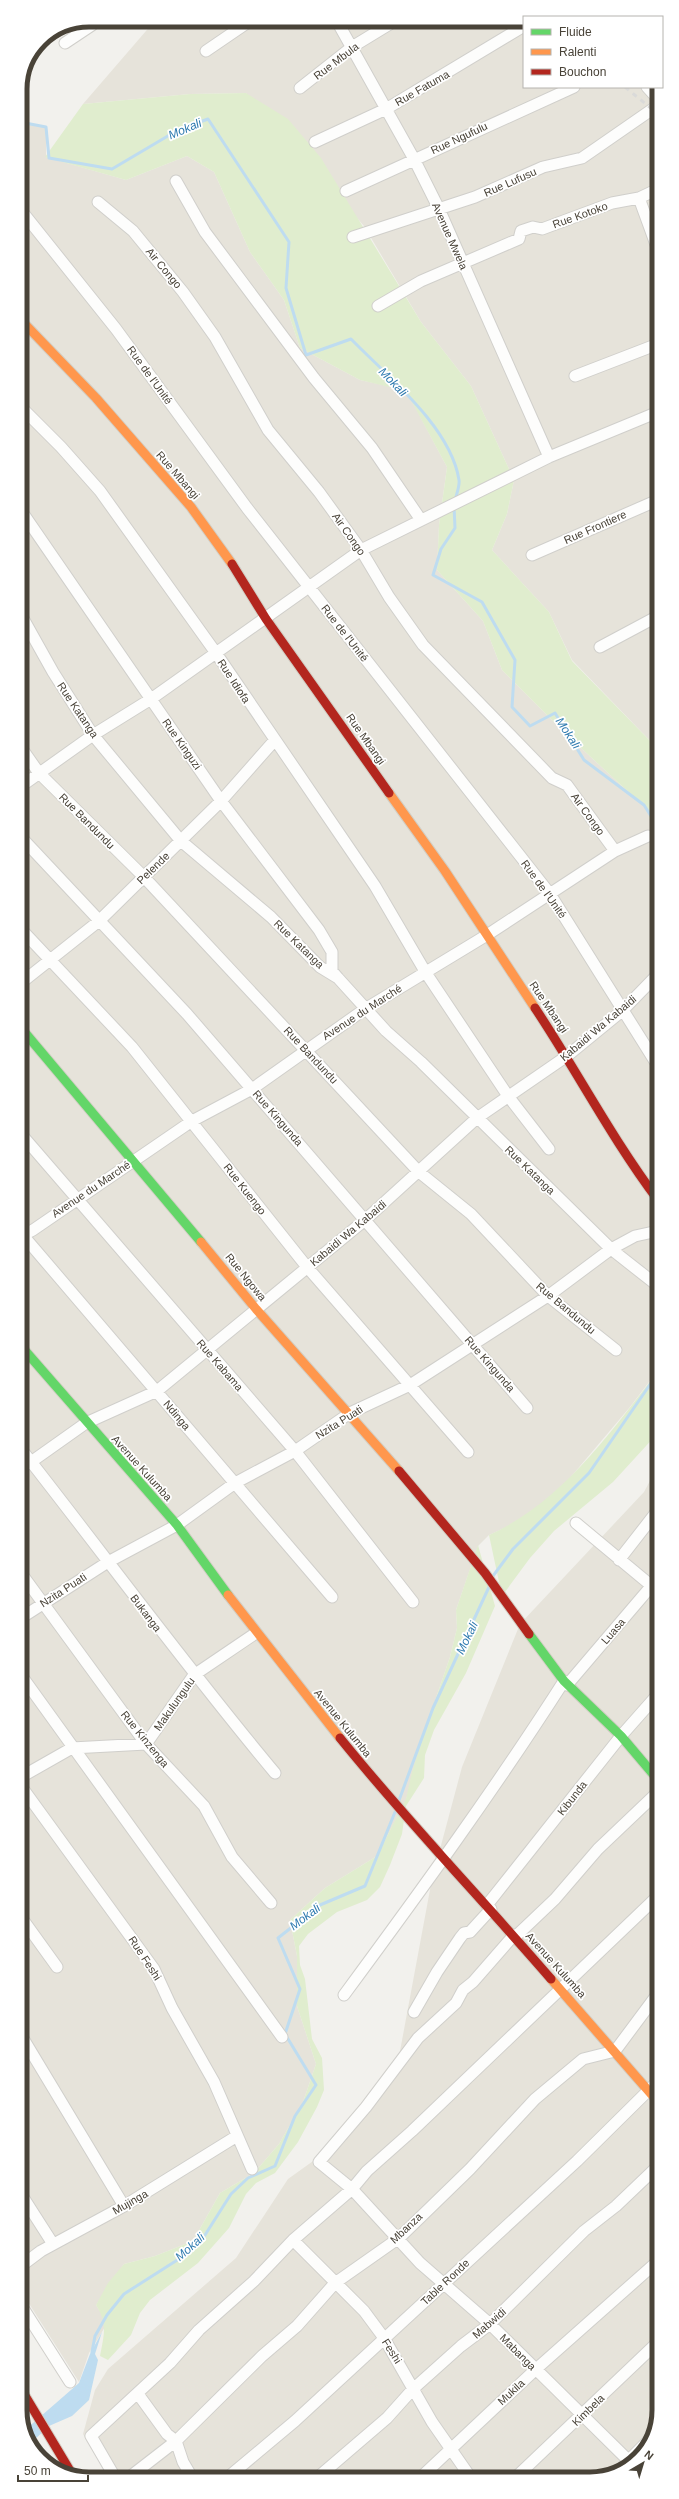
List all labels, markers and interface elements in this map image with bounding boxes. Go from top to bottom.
legend [523,16,663,88]
text: Fluide [559,25,592,39]
street label: Rue Mbula [311,40,362,82]
text: Ralenti [559,45,596,59]
text: Bouchon [559,65,606,79]
street label: Rue Fatuma [393,67,452,108]
water label: Mokali [166,116,204,142]
street label: Rue Ngufulu [429,120,489,156]
street label: Rue Lufusu [482,165,538,199]
street label: Rue Kotoko [551,200,609,230]
street label: Avenue Mwela [430,201,470,272]
street label: Air Congo [144,245,184,291]
street label: Rue de l'Unité [125,344,175,406]
water label: Mokali [376,365,410,400]
street label: Rue Mbangi [154,449,202,501]
street label: Rue Frontiere [562,508,628,546]
street label: Air Congo [330,511,368,557]
street label: Rue de l'Unité [319,602,371,664]
street label: Rue Idiofa [215,657,253,706]
street label: Rue Katanga [55,680,101,741]
street label: Rue Mbangi [344,711,388,767]
water label: Mokali [553,715,583,752]
street label: Rue Kinguzi [160,716,204,772]
street label: Rue Bandundu [57,791,117,851]
street label: Air Congo [569,791,607,837]
street label: Pelende [134,850,172,886]
street label: Rue de l'Unité [519,858,569,920]
street label: Rue Katanga [272,917,327,971]
street label: Rue Mbangi [527,979,571,1035]
street label: Avenue du Marché [320,982,404,1042]
street label: Kabaidi Wa Kabaidi [558,993,638,1063]
street label: Rue Bandundu [282,1024,340,1086]
street label: Rue Kingunda [251,1088,306,1149]
street label: Rue Katanga [503,1143,558,1197]
street label: Avenue du Marché [49,1158,133,1220]
street label: Rue Kuengo [221,1161,269,1217]
street label: Kabaidi Wa Kabaidi [308,1198,388,1268]
street label: Rue Ngowa [223,1251,269,1304]
street label: Rue Bandundu [534,1280,598,1336]
street label: Rue Kingunda [463,1334,518,1395]
street label: Rue Kabama [194,1337,246,1394]
street label: Ndinga [161,1398,193,1433]
street label: Nzita Puati [313,1403,365,1441]
street label: Avenue Kulumba [110,1433,175,1504]
street label: Nzita Puati [37,1570,89,1610]
street label: Bukanga [128,1592,164,1635]
street label: Luasa [599,1615,628,1646]
water label: Mokali [453,1619,481,1657]
street label: Makulungulu [151,1675,197,1733]
street label: Avenue Kulumba [312,1687,375,1760]
street label: Rue Kinzenga [119,1708,172,1770]
street label: Kibunda [555,1778,590,1818]
water label: Mokali [287,1901,323,1933]
street label: Avenue Kulumba [524,1930,589,2001]
street label: Rue Feshi [126,1934,164,1982]
street label: Mujinga [110,2187,150,2217]
street label: Mbanza [388,2210,425,2246]
water label: Mokali [172,2230,208,2264]
street label: Table Ronde [418,2257,472,2307]
street label: Mabwidi [470,2305,508,2341]
street label: Mabanga [498,2332,539,2373]
street label: Feshi [380,2336,404,2366]
street label: Mukila [495,2376,527,2407]
street label: Kimbela [570,2391,607,2428]
north arrow [623,2443,663,2483]
text: N [642,2448,656,2462]
scale bar [18,2457,88,2483]
text: 50 m [24,2464,51,2478]

